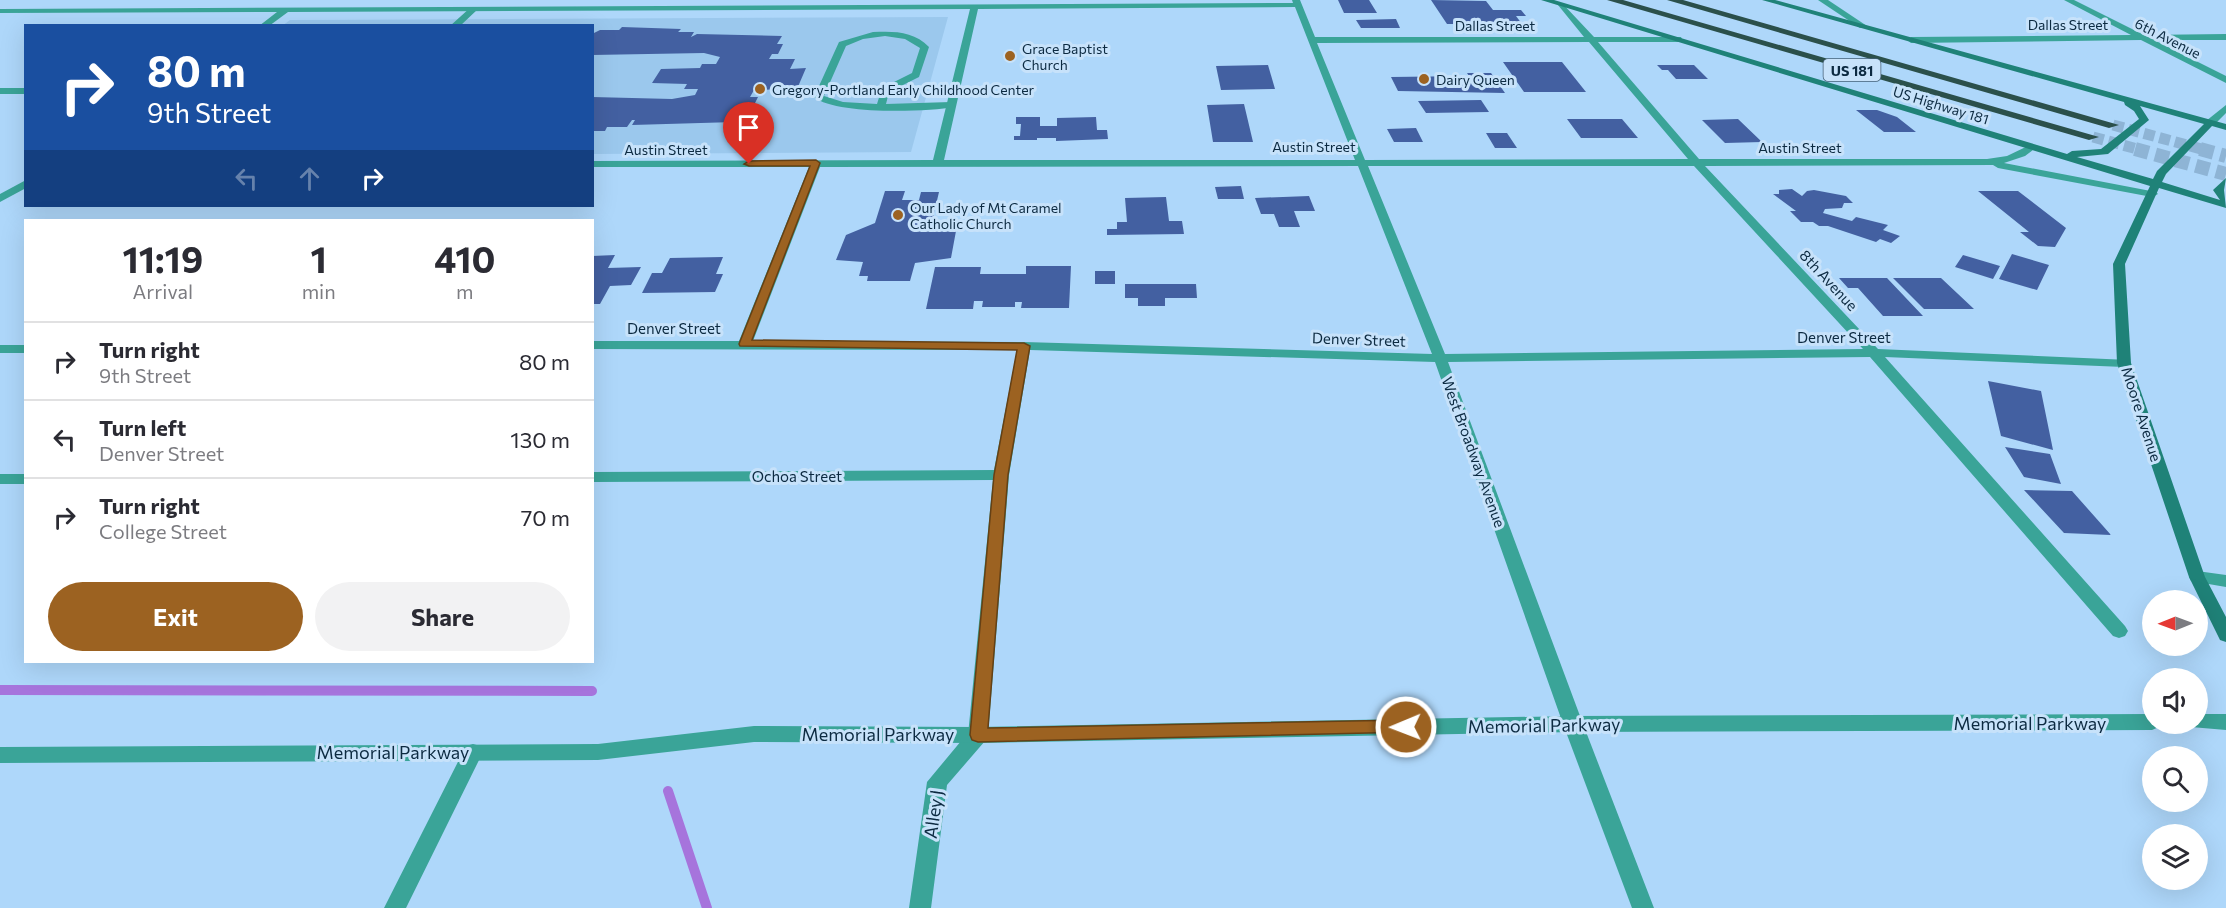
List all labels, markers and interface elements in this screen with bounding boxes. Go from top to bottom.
street label: 6th Avenue [2132,14,2204,62]
street label: Dallas Street [2028,16,2109,33]
street label: Dallas Street [1455,17,1536,34]
place label: Grace Baptist Church [1022,40,1108,73]
text: 80 m [147,44,246,96]
icon: right [48,48,126,126]
marker: Grace Baptist Church [1003,49,1017,63]
road number: US 181 [1824,59,1880,81]
place label: Dairy Queen [1436,71,1515,88]
marker: Dairy Queen [1417,72,1431,86]
place label: Gregory-Portland Early Childhood Center [772,81,1035,98]
marker: Gregory-Portland Early Childhood Center [753,82,767,96]
street label: US Highway 181 [1891,82,1991,128]
text: 9th Street [147,96,271,129]
pin [723,102,774,164]
icon: arrive [732,111,765,144]
street label: Austin Street [1272,138,1356,155]
street label: Austin Street [1758,139,1842,156]
street label: Austin Street [624,141,708,158]
icon: left [230,162,263,195]
icon: ahead [293,162,326,195]
icon: right [356,162,389,195]
place label: Our Lady of Mt Caramel Catholic Church [910,199,1062,232]
marker: Our Lady of Mt Caramel Catholic Church [891,208,905,222]
text: 11:19 [123,236,203,280]
text: 1 [311,236,327,280]
text: 410 [434,236,495,280]
street label: 8th Avenue [1796,246,1862,314]
text: Arrival [133,279,193,303]
text: min [302,279,336,303]
text: m [456,279,474,303]
street label: Denver Street [627,319,721,337]
street label: Denver Street [1312,328,1406,350]
street label: Denver Street [1797,328,1891,346]
text: Turn right [99,336,200,363]
icon: right [48,345,81,378]
text: 80 m [519,348,570,375]
text: 9th Street [99,363,191,387]
street label: Moore Avenue [2118,364,2166,464]
street label: West Broadway Avenue [1438,374,1510,530]
text: Turn left [99,414,186,441]
icon: left [48,423,81,456]
text: 130 m [510,426,570,453]
text: Denver Street [99,441,224,465]
street label: Ochoa Street [752,467,842,485]
text: Turn right [99,492,200,519]
icon: right [48,501,81,534]
text: 70 m [521,504,570,531]
text: College Street [99,519,227,543]
button: Exit [48,582,303,651]
button: Share [315,582,570,651]
north arrow [2142,590,2208,656]
map controls [2142,590,2208,890]
button: sound [2142,668,2208,734]
position arrow [1374,695,1438,759]
street label: Memorial Parkway [1954,712,2106,734]
street label: Memorial Parkway [1467,713,1621,737]
street label: Memorial Parkway [802,723,954,745]
street label: Memorial Parkway [317,741,469,763]
button: search [2142,746,2208,812]
street label: Alley J [919,788,947,840]
button: layers [2142,824,2208,890]

